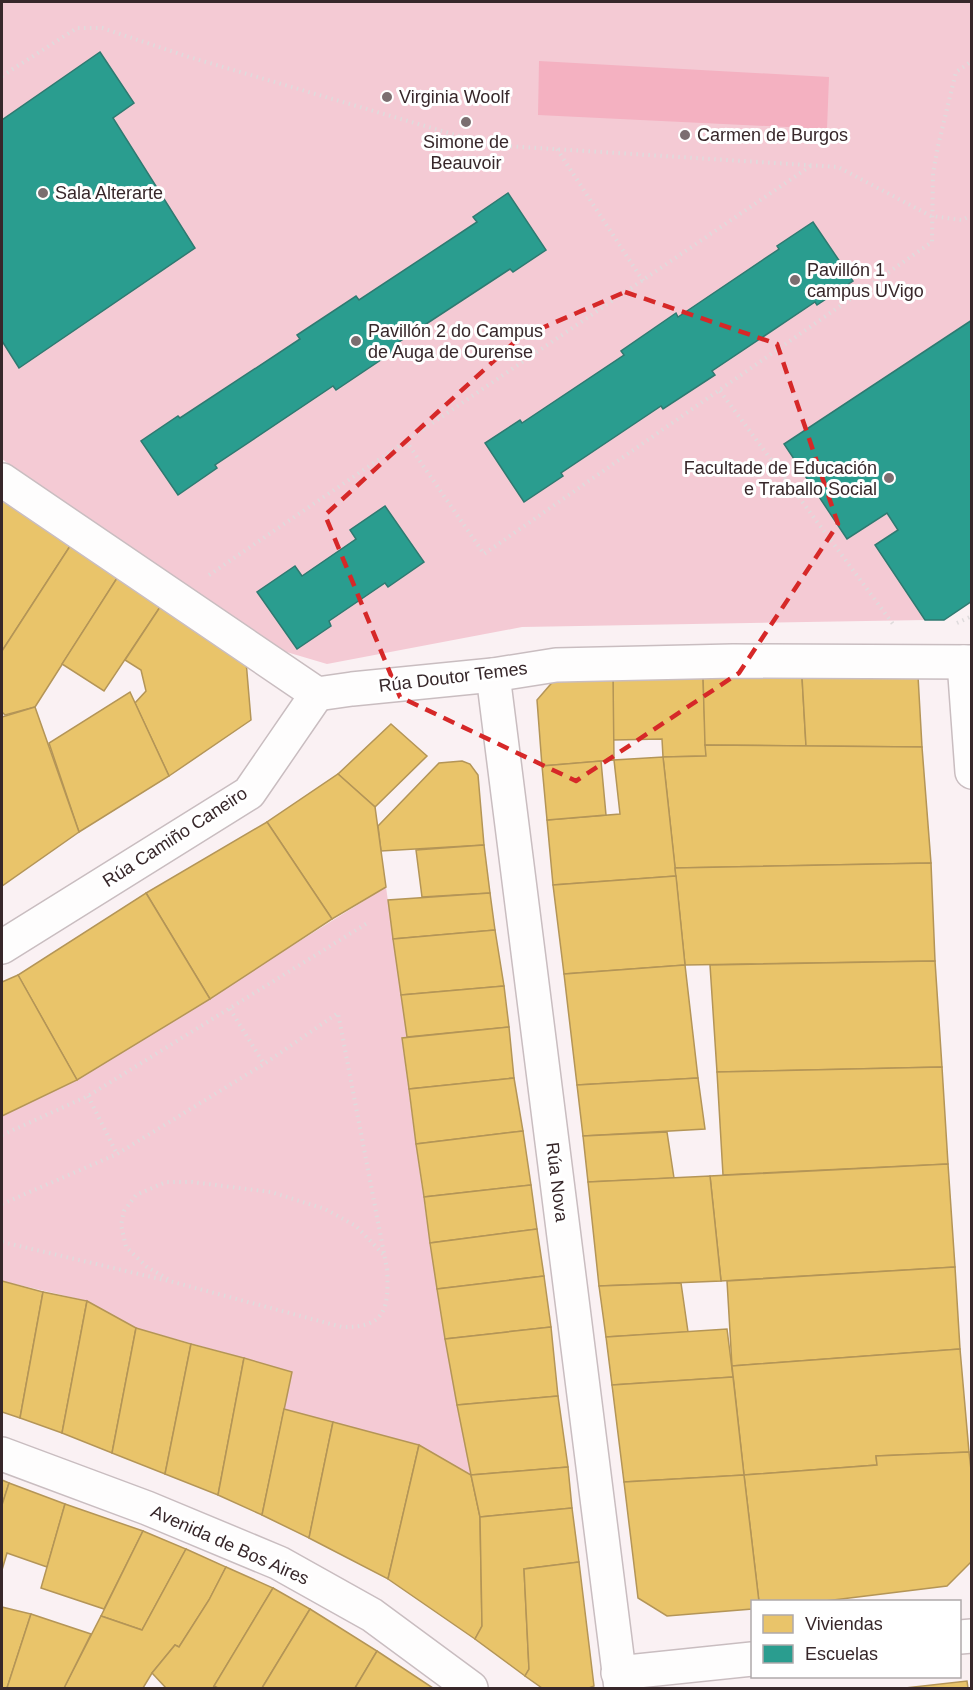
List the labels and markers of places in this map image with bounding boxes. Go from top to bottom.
place label: Virginia Woolf [399,87,510,107]
marker: Virginia Woolf [380,90,394,104]
marker: Simone de Beauvoir [459,115,473,129]
place label: Carmen de Burgos [697,125,848,145]
marker: Carmen de Burgos [678,128,692,142]
place label: Simone de Beauvoir [423,132,509,173]
place label: Sala Alterarte [55,183,163,203]
marker: Sala Alterarte [36,186,50,200]
place label: Pavillón 1 campus UVigo [807,260,924,301]
marker: Pavillón 1 campus UVigo [788,273,802,287]
place label: Pavillón 2 do Campus de Auga de Ourense [368,321,543,362]
marker: Pavillón 2 do Campus de Auga de Ourense [349,334,363,348]
place label: Facultade de Educación e Traballo Social [684,458,877,499]
marker: Facultade de Educación e Traballo Social [882,471,896,485]

